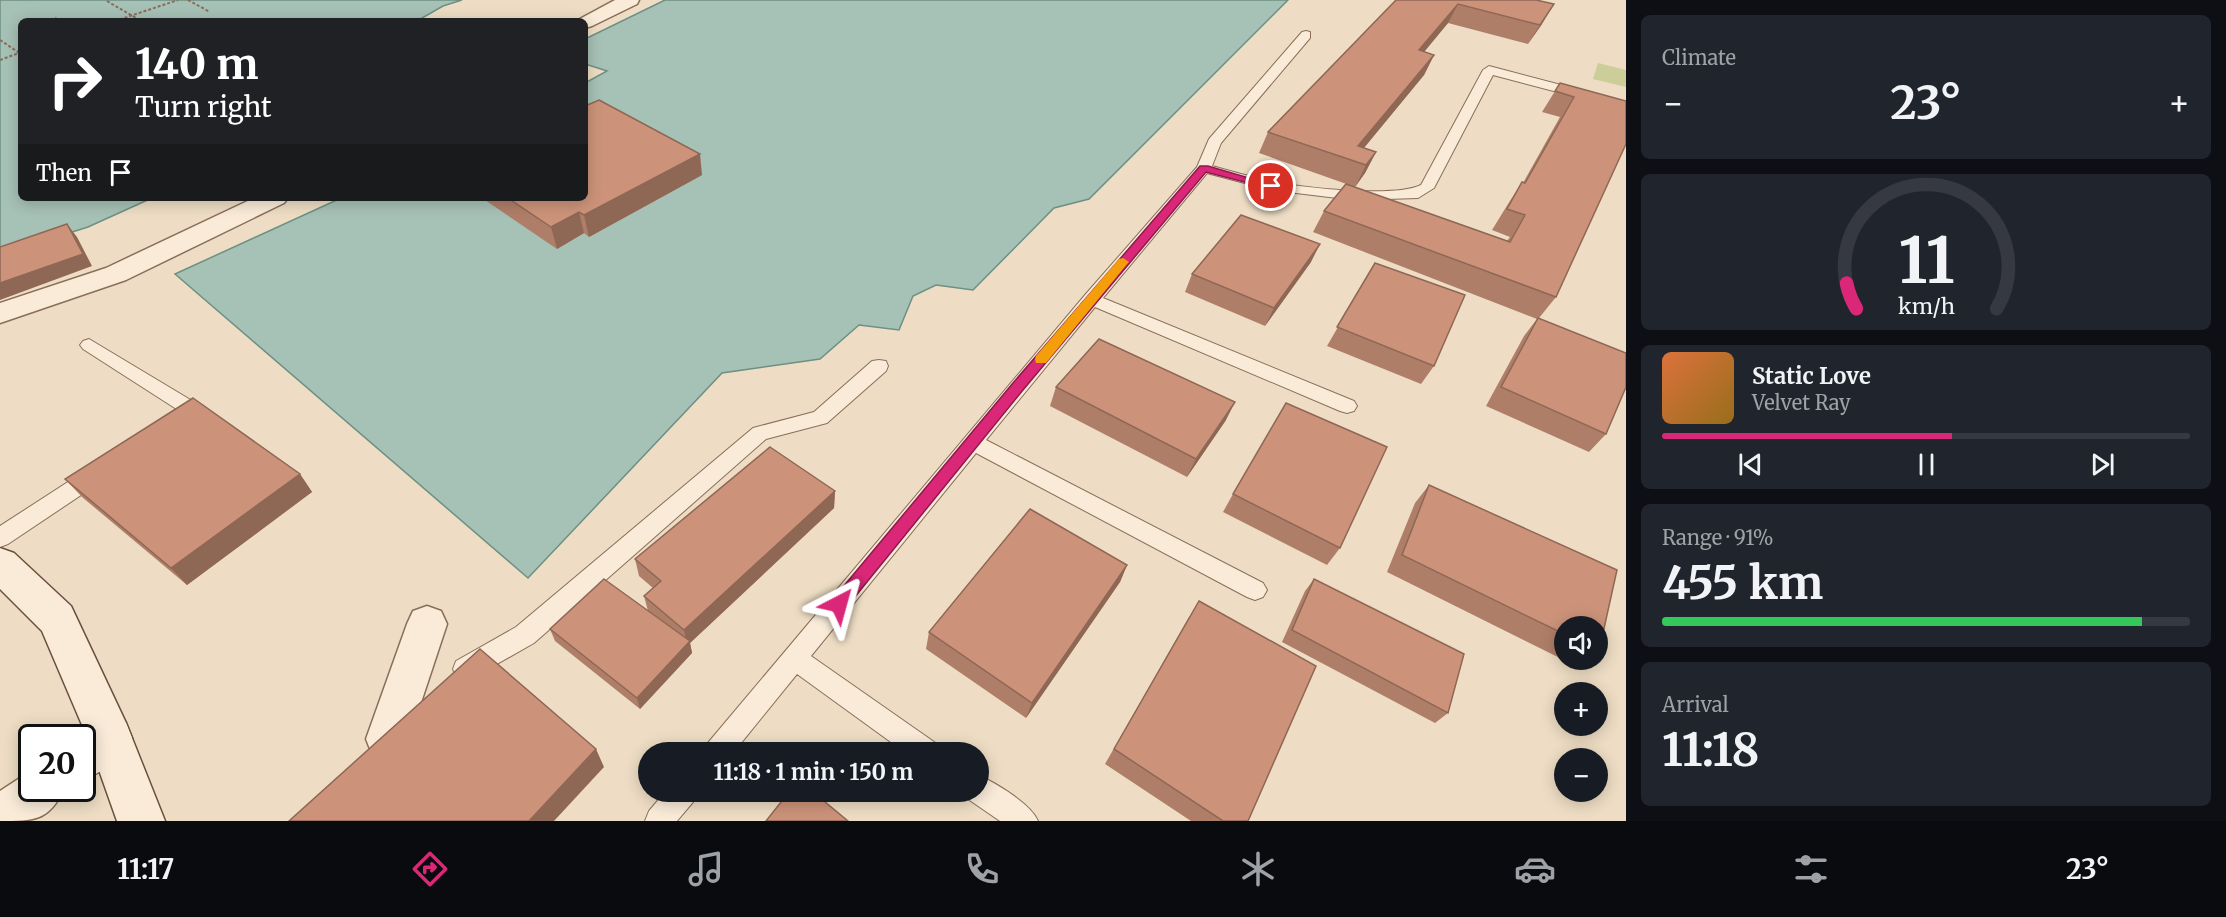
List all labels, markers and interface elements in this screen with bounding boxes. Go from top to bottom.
text: 140 m [135,38,258,90]
icon: right [36,42,114,120]
text: Climate [1662,45,1736,70]
text: 23° [1890,75,1962,131]
text: − [1662,83,1684,124]
text: + [2168,83,2190,124]
text: Turn right [135,90,272,124]
icon: arrive [104,156,137,189]
text: Then [36,159,92,187]
pin [1245,160,1296,211]
icon: arrive [1254,169,1287,202]
text: 11 [1898,222,1954,300]
text: km/h [1898,293,1954,320]
text: Static Love [1752,362,1871,390]
text: Velvet Ray [1752,390,1851,415]
icon: previous [1734,448,1767,481]
icon: pause [1910,448,1943,481]
icon: next [2086,448,2119,481]
text: Range · 91% [1662,525,1774,550]
text: 455 km [1662,555,1823,611]
position arrow [807,572,871,636]
map controls [1554,616,1608,802]
button: sound [1554,616,1608,670]
button: + [1554,682,1608,736]
text: Arrival [1662,692,1729,717]
text: 11:18 [1662,722,1759,778]
speed limit sign: 20 [18,724,96,802]
button: − [1554,748,1608,802]
text: 11:18 · 1 min · 150 m [714,758,913,786]
icon: directions [409,848,451,890]
icon: music [685,848,727,890]
icon: phone [961,848,1003,890]
icon: climate [1237,848,1279,890]
icon: car [1514,848,1556,890]
icon: filters [1790,848,1832,890]
text: 11:17 [117,852,174,886]
text: 23° [2066,852,2109,886]

